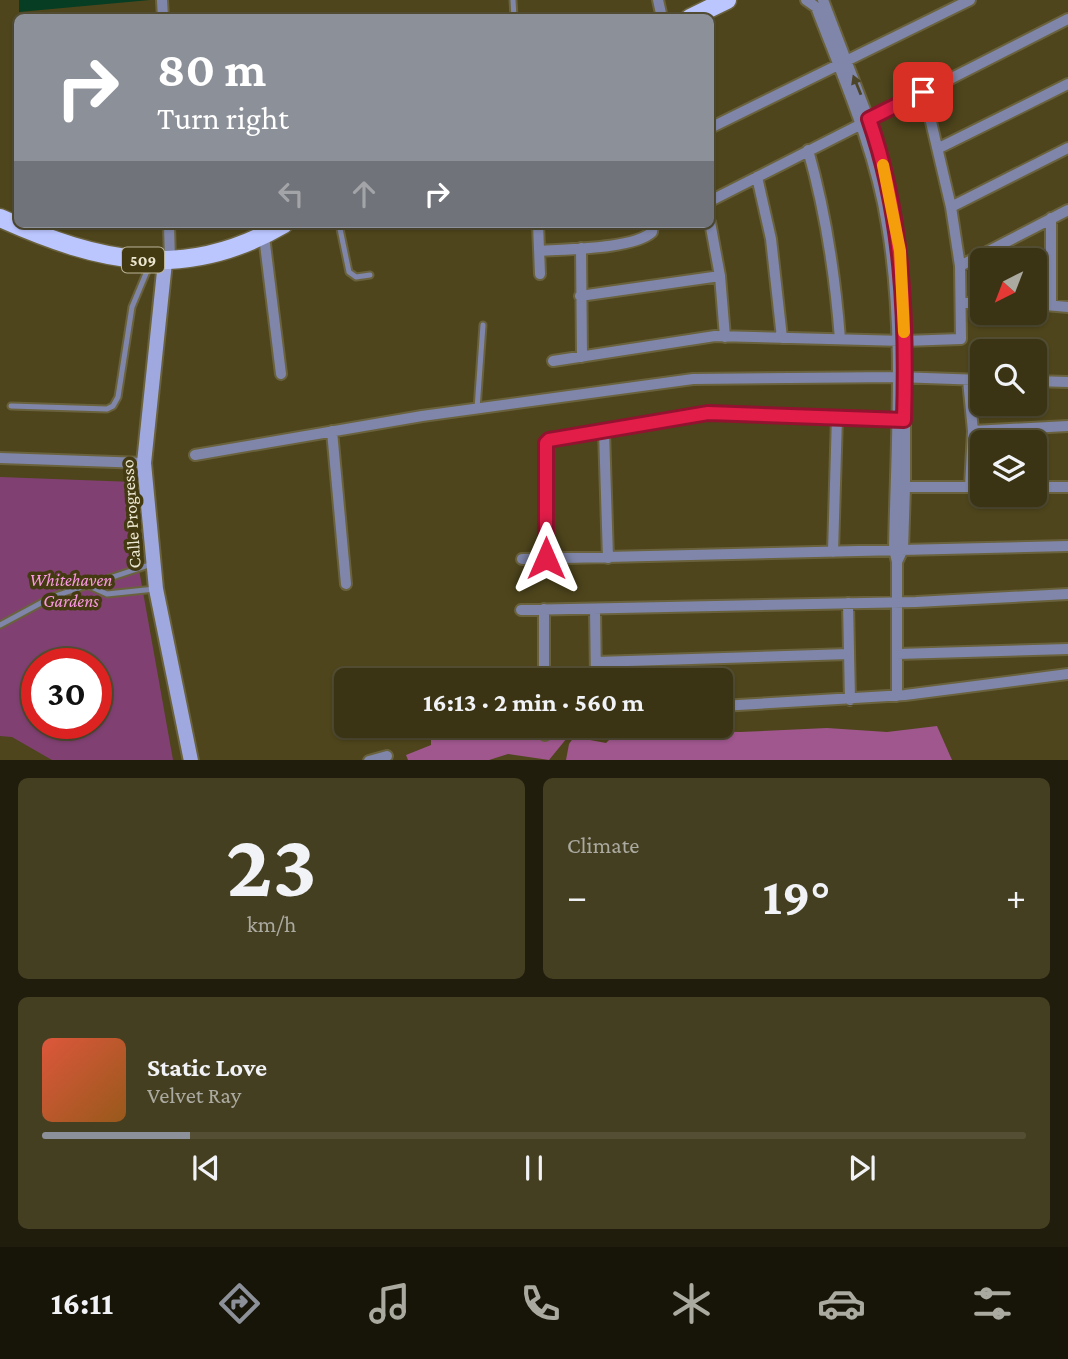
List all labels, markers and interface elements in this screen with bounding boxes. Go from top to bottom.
icon: right [42,42,133,133]
text: 80 m [157,42,266,97]
pin [893,62,953,122]
icon: arrive [904,73,942,111]
one-way arrow [851,74,862,95]
text: Turn right [157,100,289,136]
icon: left [272,175,310,213]
icon: ahead [345,175,383,213]
icon: right [418,175,456,213]
road number: 509 [122,248,164,272]
north arrow [970,248,1046,326]
map controls [970,248,1047,507]
button: search [970,339,1047,416]
button: layers [970,430,1047,507]
street label: Calle Progresso [117,459,145,569]
position arrow [509,521,583,595]
park label: Whitehaven Gardens [30,570,112,611]
speed limit sign: 30 [21,648,112,739]
text: 16:13 · 2 min · 560 m [423,688,644,717]
text: 23 [226,814,317,916]
text: Climate [567,832,639,858]
text: 19° [762,867,831,925]
text: − [567,875,587,917]
text: + [1006,875,1026,917]
text: km/h [247,911,296,937]
text: Static Love [147,1053,267,1082]
text: Velvet Ray [147,1082,241,1108]
icon: previous [187,1149,225,1187]
icon: pause [515,1149,553,1187]
icon: next [843,1149,881,1187]
icon: directions [215,1279,264,1328]
icon: music [365,1279,414,1328]
icon: phone [516,1279,565,1328]
icon: climate [667,1279,716,1328]
icon: car [817,1279,866,1328]
icon: filters [968,1279,1017,1328]
text: 16:11 [51,1285,113,1321]

